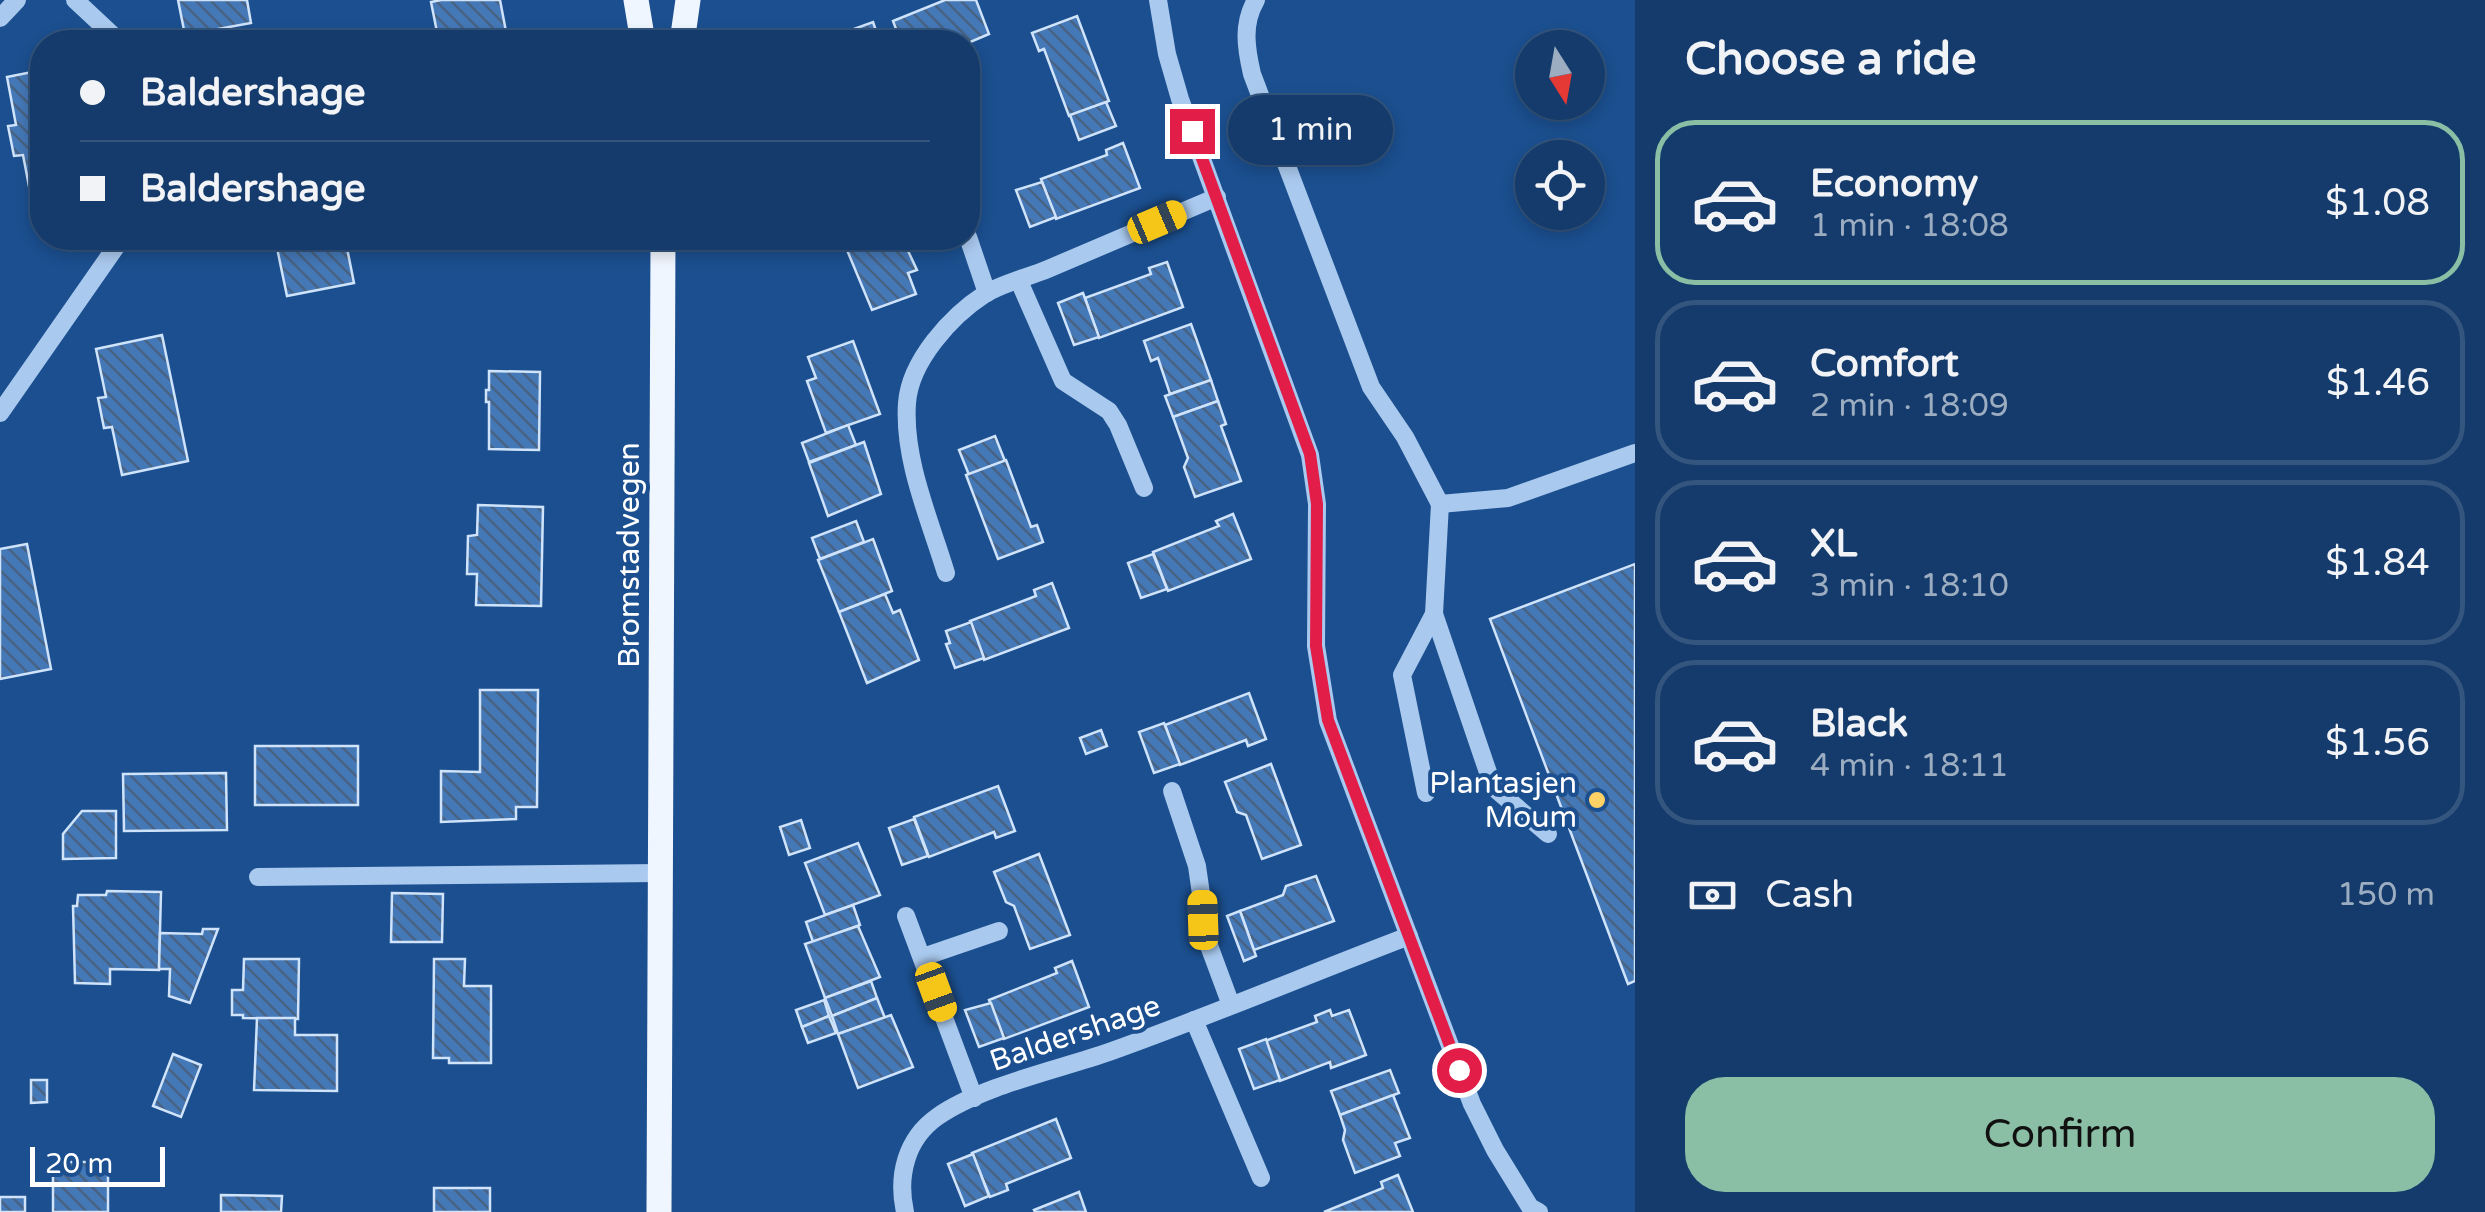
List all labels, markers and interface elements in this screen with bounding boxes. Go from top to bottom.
north arrow [1515,30,1605,120]
map controls [1515,30,1605,230]
text: Choose a ride [1685,33,1976,87]
text: Baldershage [140,70,365,116]
callout: 1 min [1227,96,1392,166]
route end [1170,109,1215,154]
text: 1 min [1268,111,1353,149]
button: locate [1515,140,1605,230]
icon: car [1690,158,1780,248]
text: Economy [1810,161,1978,207]
text: Baldershage [140,166,365,212]
text: $1.08 [2325,180,2430,226]
car [1124,196,1190,248]
text: 1 min · 18:08 [1810,207,2009,245]
icon: car [1690,338,1780,428]
text: Comfort [1810,341,1959,387]
text: $1.46 [2326,360,2430,406]
text: 2 min · 18:09 [1810,387,2009,425]
street label: Bromstadvegen [611,442,648,668]
icon: car [1690,518,1780,608]
text: XL [1810,521,1857,567]
text: $1.84 [2325,540,2430,586]
text: 3 min · 18:10 [1810,567,2009,605]
icon: car [1690,698,1780,788]
text: Black [1810,701,1908,747]
text: $1.56 [2325,720,2430,766]
text: 4 min · 18:11 [1810,747,2009,785]
place label: Plantasjen Moum [1429,765,1577,836]
marker: Plantasjen Moum [1586,789,1608,811]
icon: cash [1685,868,1740,923]
text: Cash [1765,872,1854,918]
text: 150 m [2337,876,2435,914]
car [1187,889,1219,951]
car [912,959,960,1025]
street label: Baldershage [985,987,1165,1080]
route start [1437,1048,1482,1093]
button: Confirm [1685,1077,2435,1192]
scale bar [30,1142,165,1186]
text: 20 m [45,1147,113,1181]

